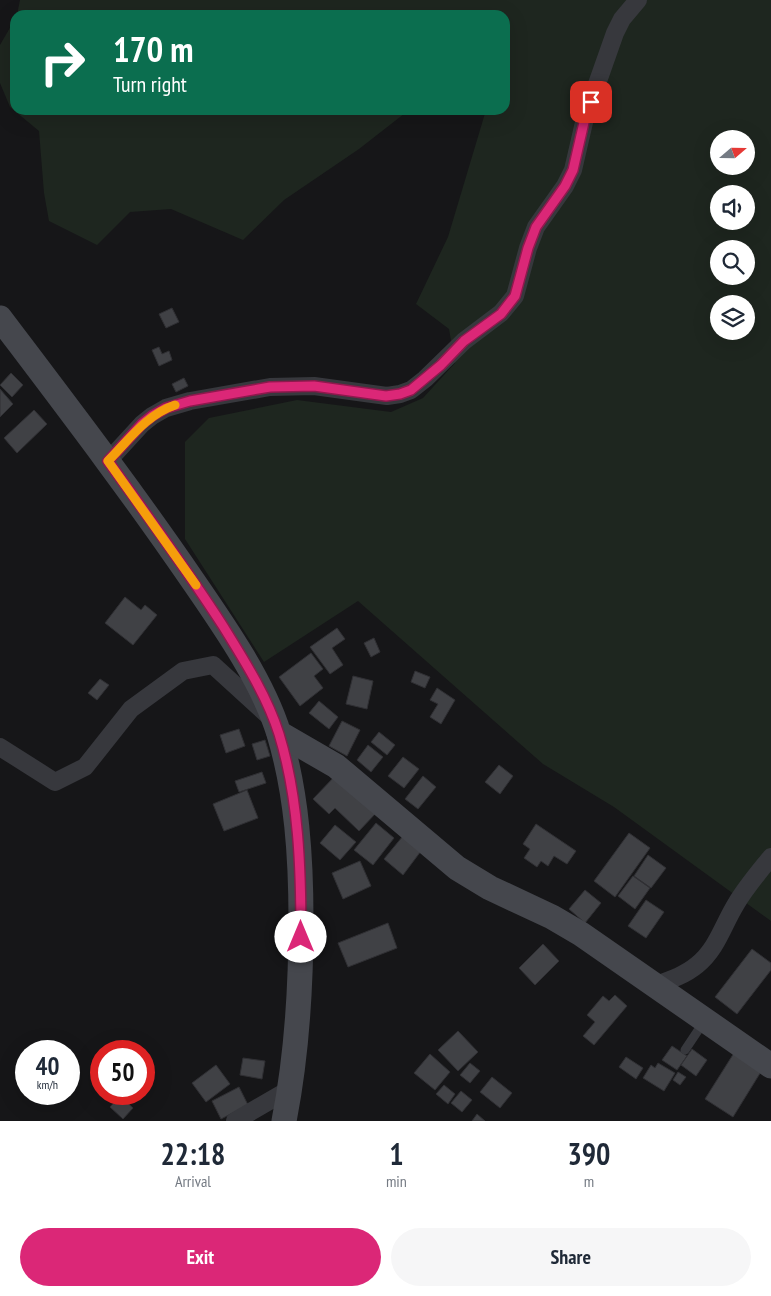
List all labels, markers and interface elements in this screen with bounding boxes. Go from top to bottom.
text: 170 m [113,26,194,72]
icon: right [30,30,95,95]
text: Turn right [113,70,187,98]
pin [570,81,612,123]
icon: arrive [577,88,605,116]
north arrow [710,130,755,175]
map controls [710,130,755,340]
button: sound [710,185,755,230]
button: search [710,240,755,285]
button: layers [710,295,755,340]
position arrow [274,910,326,962]
speed limit sign: 50 [90,1040,155,1105]
text: 40 [36,1050,59,1082]
text: km/h [37,1077,58,1092]
text: 22:18 [161,1134,225,1173]
text: 1 [389,1134,404,1173]
text: 390 [567,1134,610,1173]
text: Arrival [175,1171,211,1191]
text: min [386,1171,407,1191]
text: m [584,1171,594,1191]
button: Exit [20,1228,381,1286]
button: Share [391,1228,751,1286]

